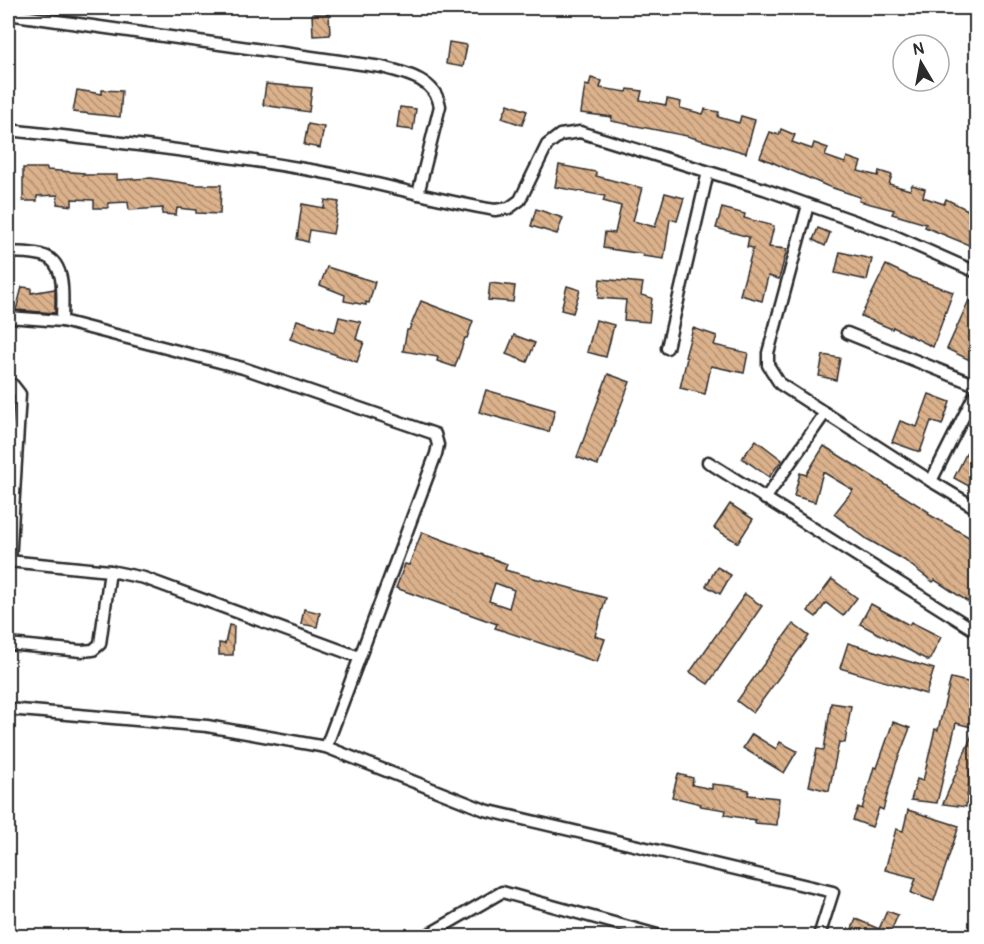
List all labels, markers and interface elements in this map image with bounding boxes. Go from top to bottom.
north arrow [891,33,951,93]
text: N [912,38,926,60]

